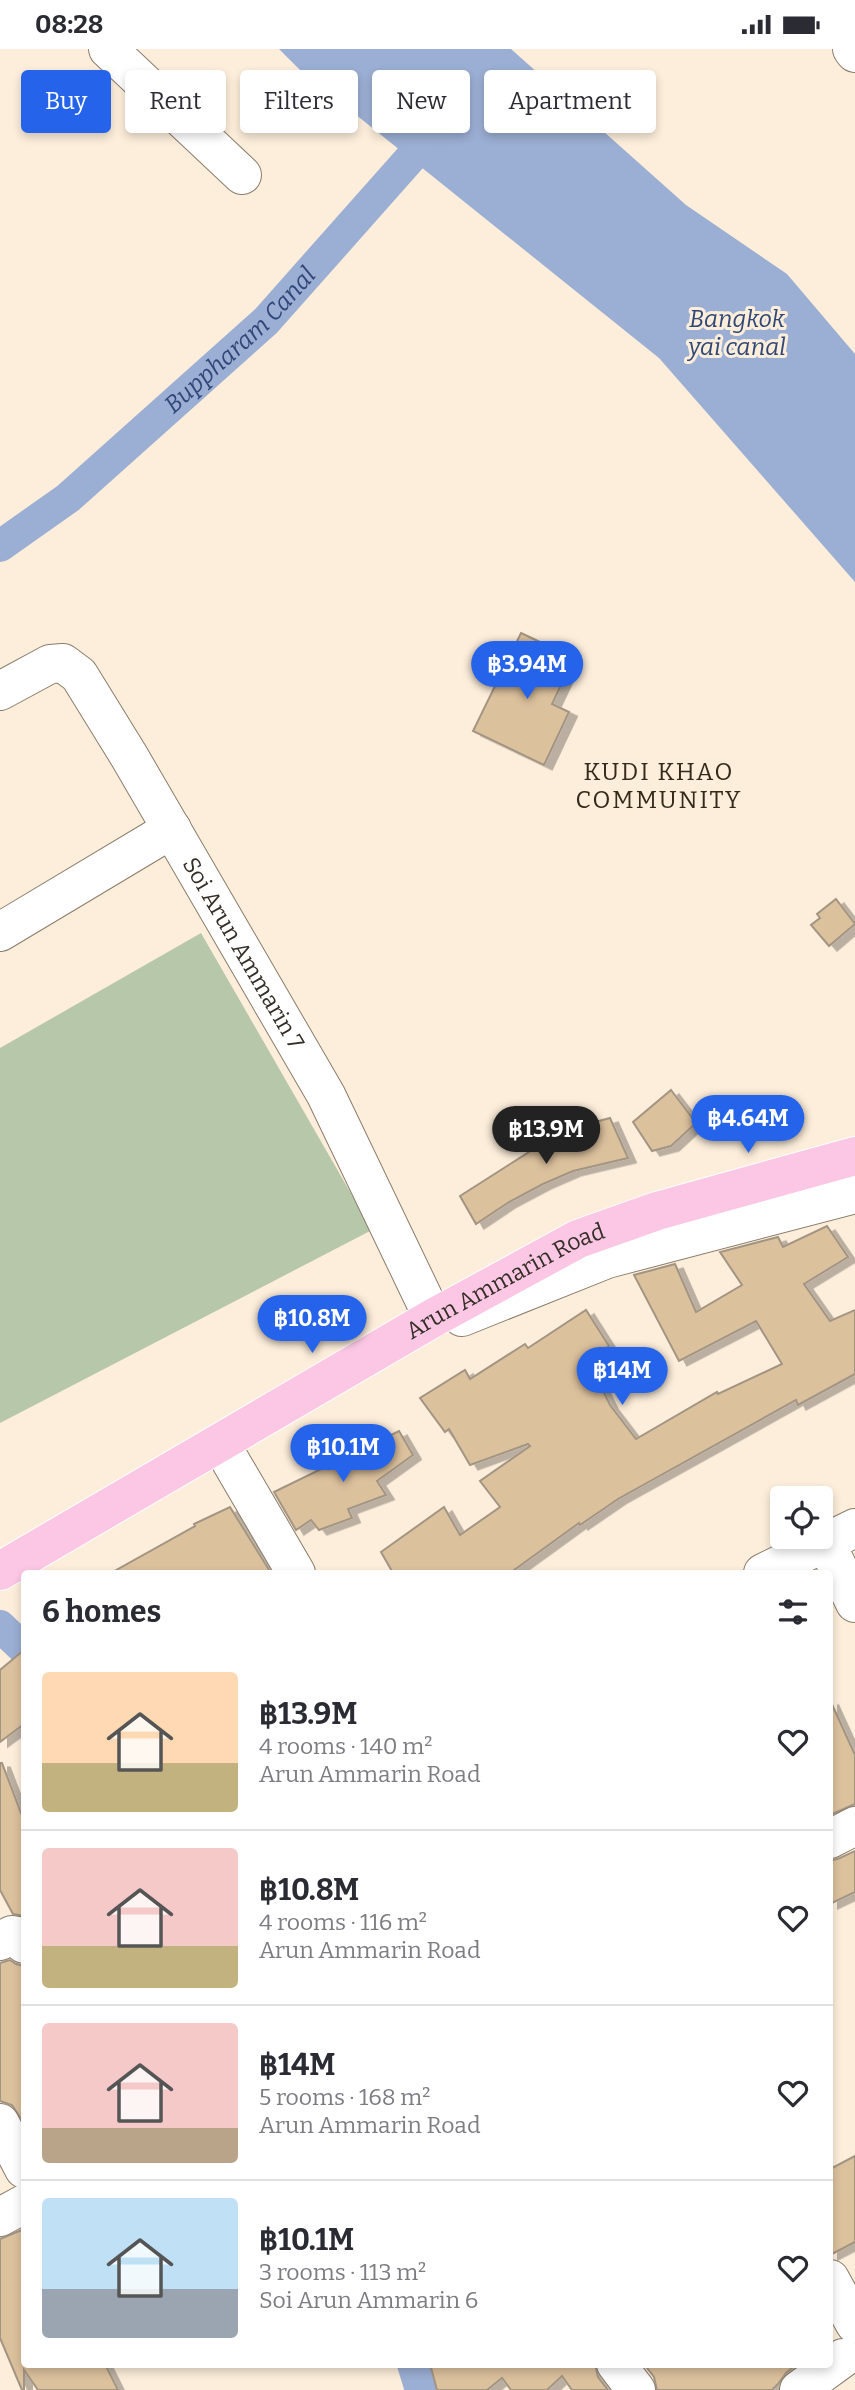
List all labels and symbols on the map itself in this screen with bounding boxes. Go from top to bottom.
water label: Buppharam Canal [159,261,321,419]
water label: Bangkok yai canal [686,305,786,361]
pin: ฿3.94M [470,641,584,701]
district label: KUDI KHAO COMMUNITY [576,758,742,814]
street label: Soi Arun Ammarin 7 [177,852,310,1054]
pin: ฿4.64M [691,1095,805,1155]
pin: ฿13.9M [489,1107,603,1166]
street label: Arun Ammarin Road [401,1217,609,1345]
pin: ฿10.8M [255,1295,369,1355]
pin: ฿14M [581,1347,663,1407]
pin: ฿10.1M [286,1425,400,1484]

